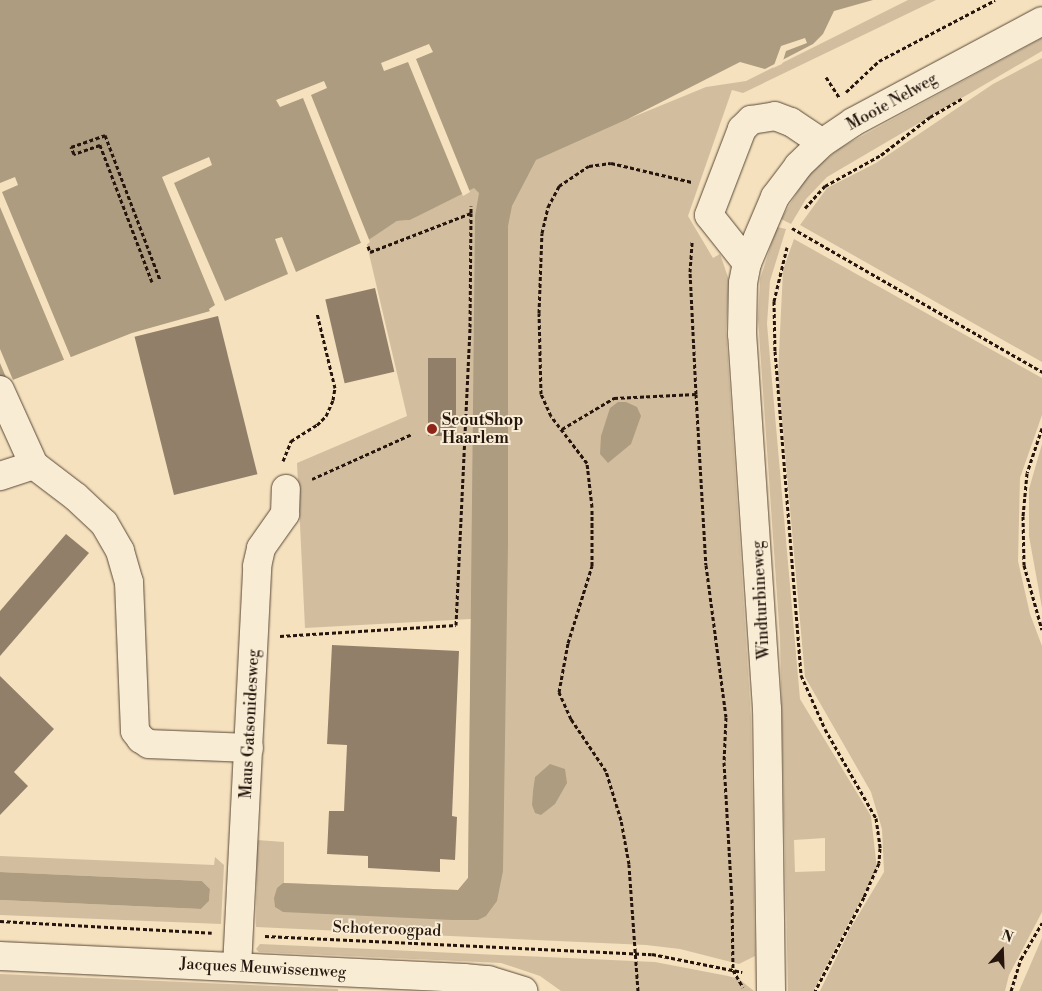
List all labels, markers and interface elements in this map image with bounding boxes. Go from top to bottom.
street label: Mooie Nelweg [843,69,941,135]
place label: ScoutShop Haarlem [442,410,523,448]
marker: ScoutShop Haarlem [426,423,438,435]
street label: Windturbineweg [748,540,774,660]
street label: Maus Gatsonidesweg [236,649,264,799]
street label: Schoteroogpad [332,918,442,940]
north arrow [977,926,1027,976]
text: N [999,927,1015,947]
street label: Jacques Meuwissenweg [179,954,347,982]

